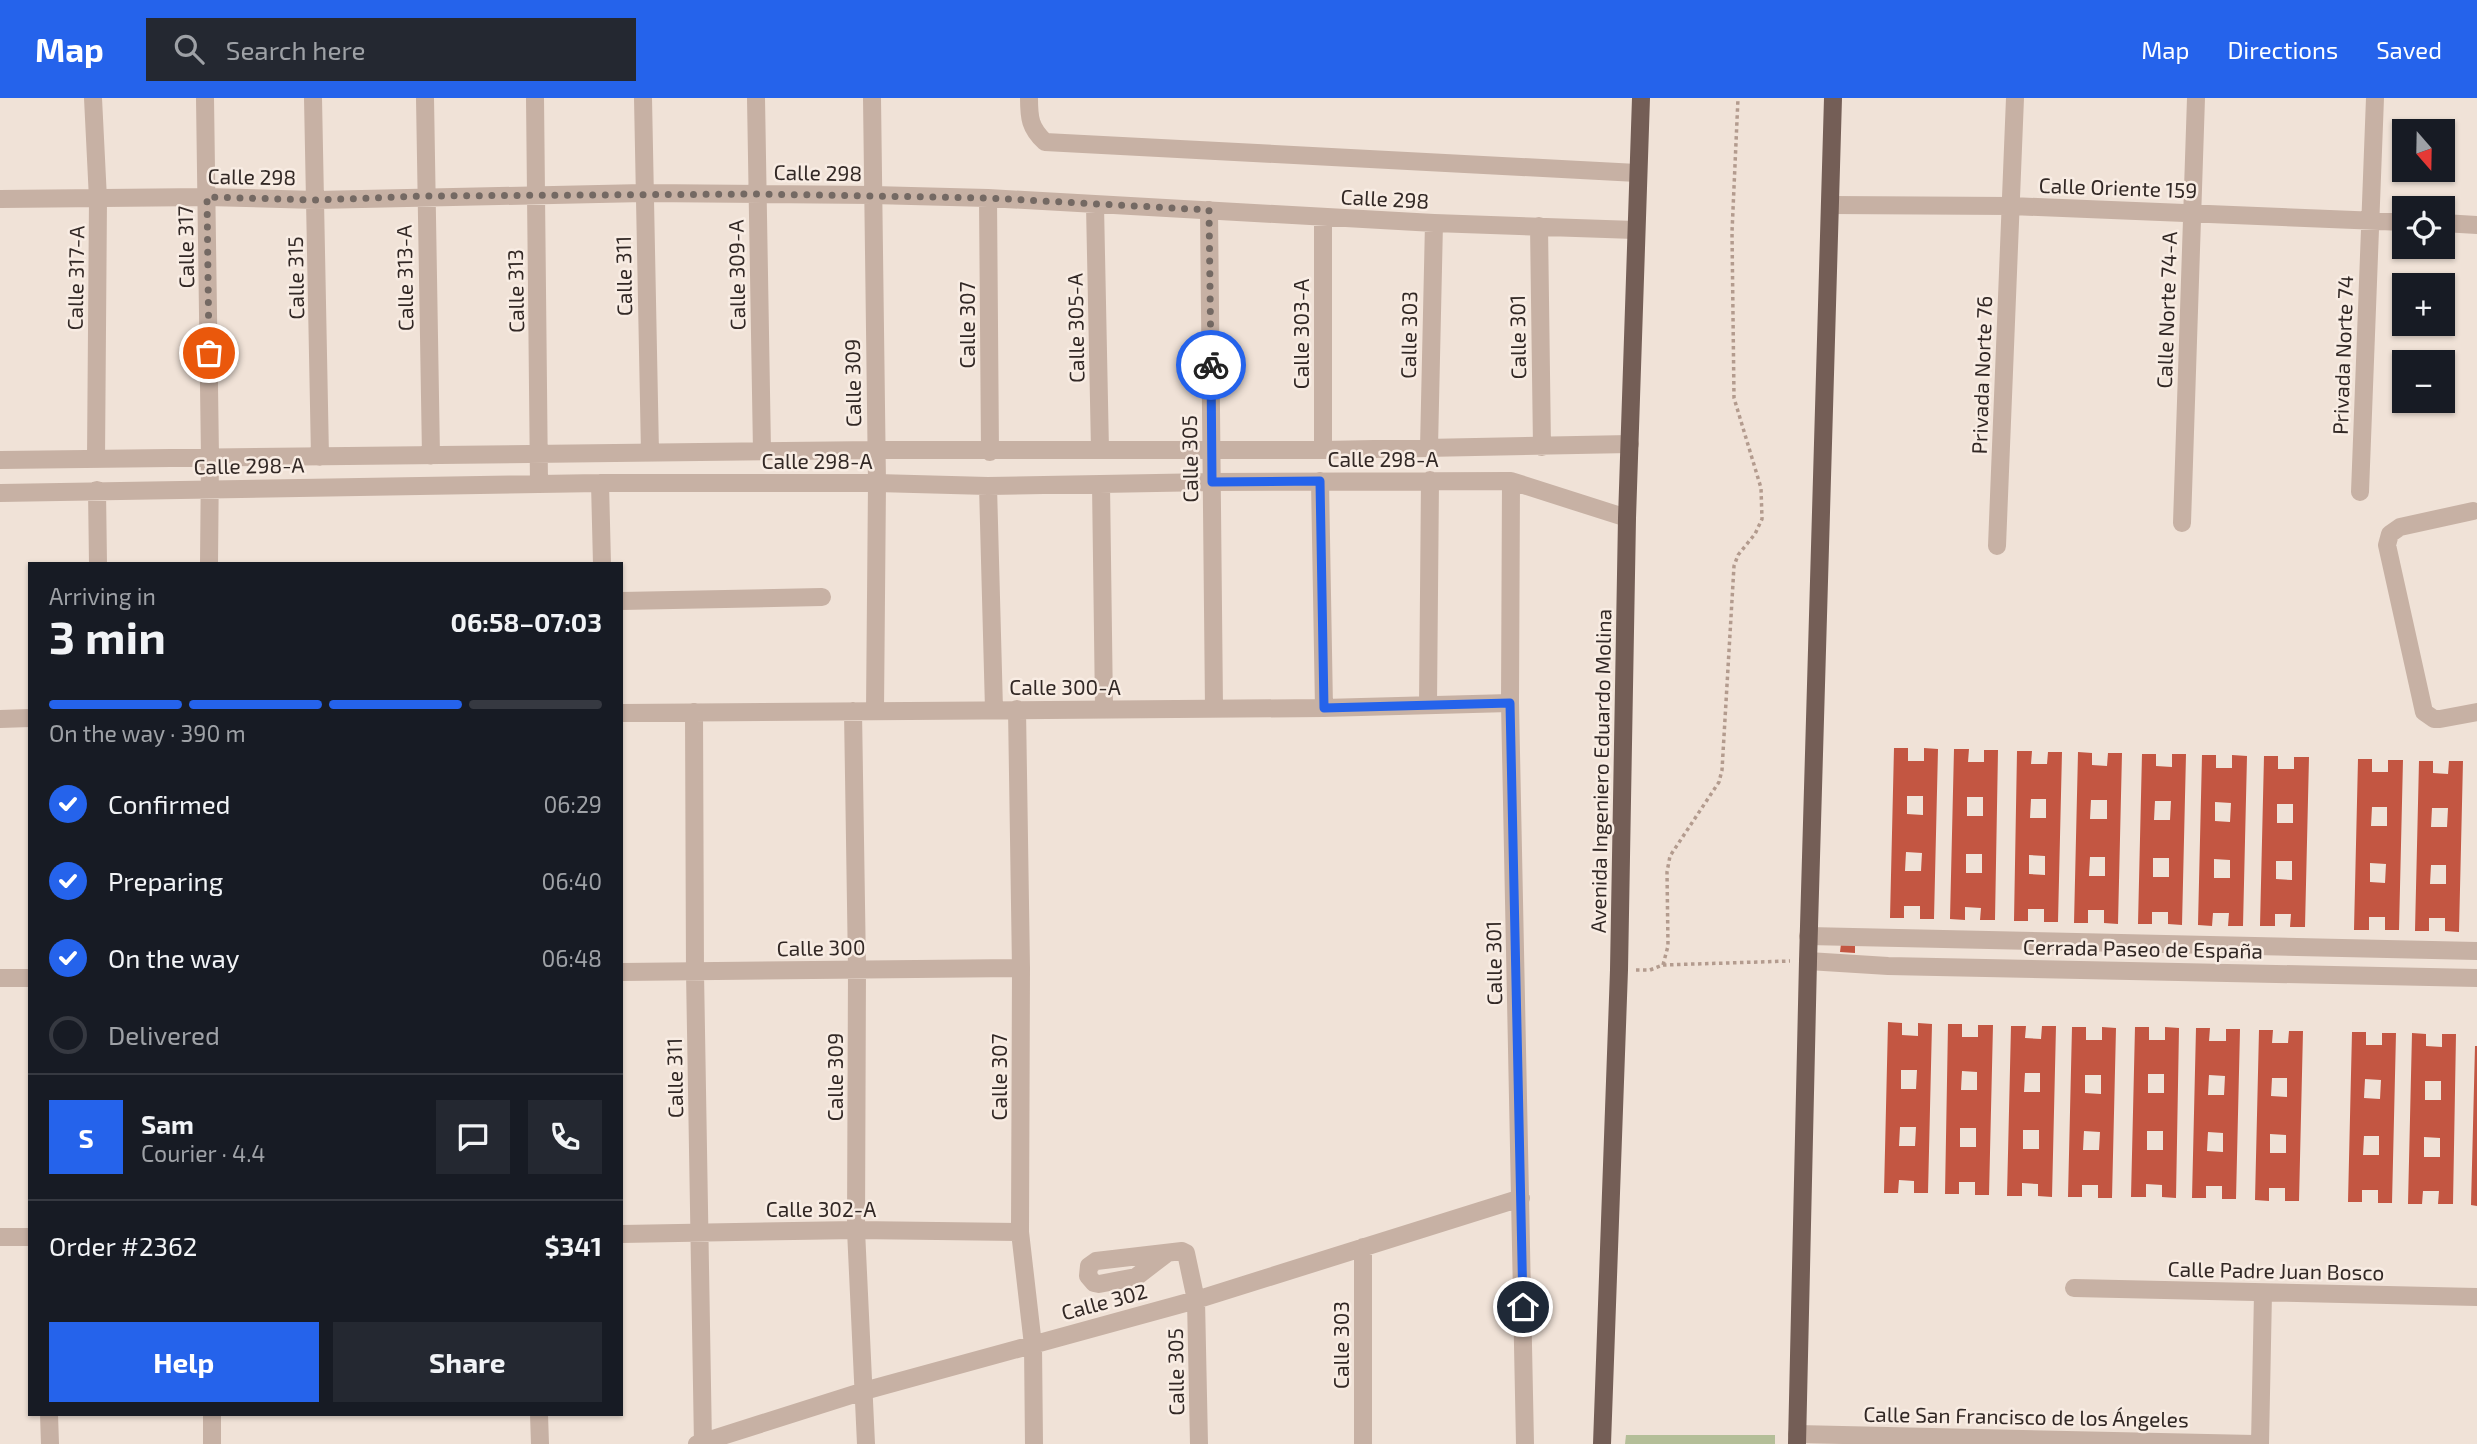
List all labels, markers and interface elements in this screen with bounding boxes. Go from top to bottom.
search box [146,18,636,81]
text: Map [35,29,104,69]
icon: search [170,30,208,68]
text: Search here [226,34,365,65]
text: Map [2141,35,2189,64]
text: Directions [2227,35,2338,64]
text: Saved [2376,35,2442,64]
north arrow [2392,119,2455,182]
map controls [2392,119,2455,413]
street label: Calle 298 [774,159,862,185]
street label: Calle 298 [208,163,296,189]
street label: Calle Oriente 159 [2038,172,2198,202]
street label: Calle 298 [1340,183,1430,213]
button: locate [2392,196,2455,259]
street label: Calle 317 [172,205,198,289]
street label: Calle 309-A [723,219,749,331]
street label: Calle 317-A [62,225,88,331]
street label: Calle 313-A [391,225,417,331]
street label: Calle Norte 74-A [2151,231,2181,389]
street label: Calle 315 [282,236,308,320]
street label: Calle 311 [610,236,636,316]
street label: Calle 313 [502,249,528,333]
street label: Calle 305-A [1062,273,1088,383]
button: + [2392,273,2455,336]
street label: Privada Norte 74 [2327,275,2357,435]
street label: Calle 303-A [1288,279,1313,389]
street label: Calle 307 [954,281,979,369]
street label: Calle 303 [1395,291,1421,379]
street label: Calle 301 [1504,294,1530,380]
street label: Privada Norte 76 [1966,295,1996,455]
pin [179,323,239,383]
courier [1176,330,1246,400]
icon: bag [190,334,228,372]
street label: Calle 309 [839,339,865,427]
icon: bike [1192,346,1230,384]
button: − [2392,350,2455,413]
street label: Calle 305 [1176,415,1202,503]
street label: Calle 298-A [1328,446,1439,471]
street label: Calle 298-A [762,448,873,473]
street label: Calle 298-A [193,452,305,478]
text: Arriving in [49,582,156,610]
text: 06:58–07:03 [450,606,602,637]
text: 3 min [49,608,166,663]
street label: Avenida Ingeniero Eduardo Molina [1585,609,1615,933]
street label: Calle 300-A [1009,674,1121,699]
text: On the way · 390 m [49,719,246,747]
icon: check [49,785,87,823]
text: Confirmed [108,788,231,819]
text: 06:29 [543,790,602,818]
icon: check [49,862,87,900]
text: Preparing [108,865,223,896]
text: 06:40 [542,867,602,895]
street label: Calle 301 [1480,920,1506,1006]
street label: Cerrada Paseo de España [2023,933,2263,963]
street label: Calle 300 [776,934,866,960]
icon: check [49,939,87,977]
text: On the way [108,942,239,973]
text: 06:48 [541,944,602,972]
text: Delivered [108,1019,220,1050]
street label: Calle 309 [822,1033,847,1121]
street label: Calle 307 [986,1033,1011,1121]
street label: Calle 311 [661,1038,687,1118]
button: chat [436,1100,510,1174]
button: phone [528,1100,602,1174]
text: Sam [141,1108,194,1139]
text: S [78,1122,94,1153]
text: Courier · 4.4 [141,1139,265,1167]
street label: Calle 302-A [766,1196,876,1221]
text: Order #2362 [49,1230,197,1261]
text: $341 [544,1230,602,1261]
street label: Calle Padre Juan Bosco [2167,1256,2385,1284]
pin [1493,1277,1553,1337]
street label: Calle 302 [1058,1278,1150,1324]
icon: home [1504,1288,1542,1326]
street label: Calle 303 [1328,1301,1353,1389]
button: Help [49,1322,319,1402]
button: Share [333,1322,602,1402]
street label: Calle 305 [1162,1328,1188,1416]
street label: Calle San Francisco de los Ángeles [1863,1401,2189,1431]

